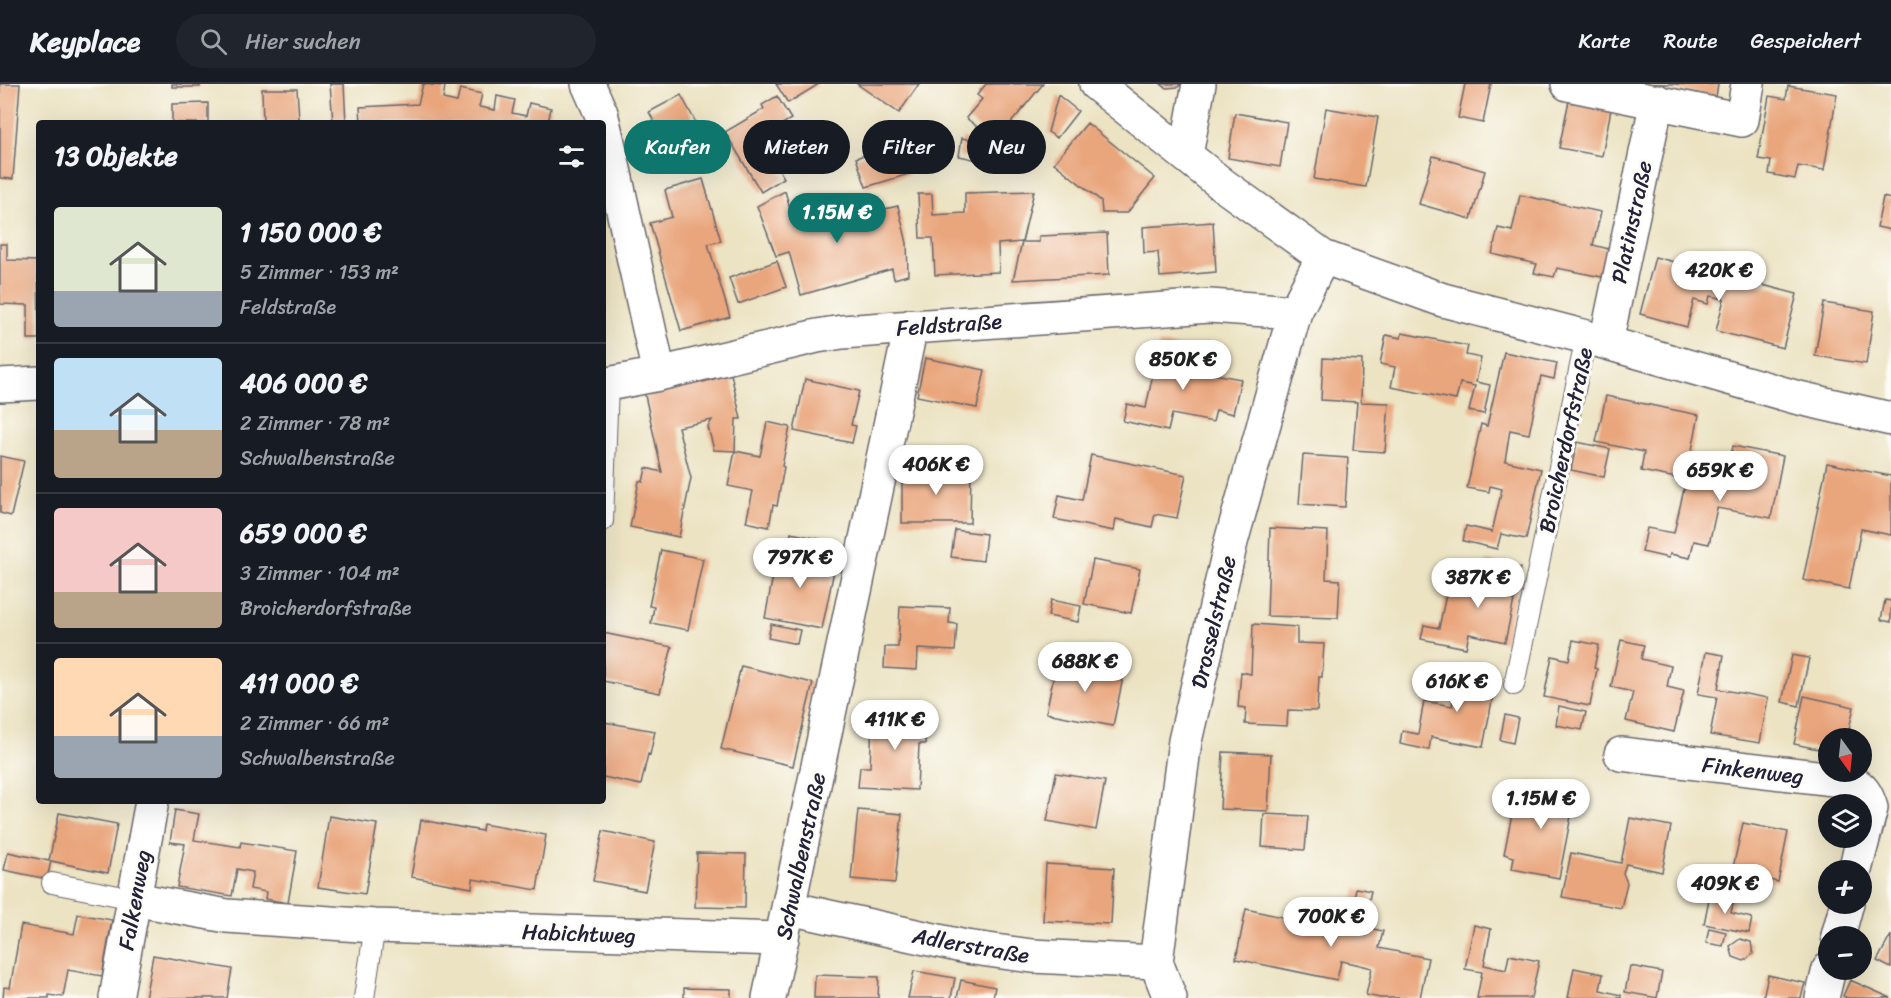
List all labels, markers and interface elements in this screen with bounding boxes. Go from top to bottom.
search box [176,14,596,68]
text: Keyplace [30,17,140,66]
text: Hier suchen [245,22,361,61]
text: Karte [1579,22,1630,60]
text: Route [1663,22,1717,60]
text: Gespeichert [1750,22,1861,60]
icon: search [197,25,230,58]
chip: Kaufen [624,120,731,174]
chip: Mieten [743,120,850,174]
chip: Filter [862,120,955,174]
chip: Neu [967,120,1046,174]
text: 13 Objekte [54,133,178,179]
icon: filters [555,140,588,173]
street label: Platinstraße [1599,157,1664,287]
pin: 1.15M € [782,193,892,244]
text: 1.15M € [802,195,872,230]
text: 1 150 000 € [240,209,381,255]
icon: home [102,231,174,303]
pin: 420K € [1670,251,1768,302]
text: 420K € [1685,253,1753,288]
text: 5 Zimmer · 153 m² [240,255,399,290]
text: Feldstraße [240,290,336,325]
street label: Feldstraße [895,301,1003,348]
pin: 850K € [1134,340,1232,391]
text: 850K € [1149,342,1217,377]
street label: Broicherdorfstraße [1527,343,1604,536]
text: 406 000 € [240,360,368,406]
icon: home [102,382,174,454]
text: 2 Zimmer · 78 m² [240,406,390,441]
text: Schwalbenstraße [240,441,395,476]
pin: 406K € [887,445,985,496]
text: 406K € [902,447,970,482]
pin: 659K € [1671,451,1769,502]
text: 659K € [1687,453,1753,488]
text: 659 000 € [240,510,367,556]
icon: home [102,532,174,604]
pin: 797K € [751,538,849,589]
text: 797K € [767,540,833,575]
street label: Drosselstraße [1179,552,1248,693]
text: 3 Zimmer · 104 m² [240,556,400,591]
pin: 387K € [1429,558,1527,609]
text: 387K € [1445,560,1511,595]
text: Broicherdorfstraße [240,591,412,626]
pin: 688K € [1036,642,1134,693]
text: 688K € [1052,644,1118,679]
text: 411 000 € [240,660,359,706]
pin: 616K € [1408,662,1506,713]
text: 616K € [1426,664,1488,699]
icon: home [102,682,174,754]
pin: 411K € [846,700,944,751]
text: 411K € [865,702,925,737]
text: 2 Zimmer · 66 m² [240,706,389,741]
north arrow [1818,728,1872,782]
map controls [1818,728,1872,980]
text: Schwalbenstraße [240,741,395,776]
street label: Finkenweg [1700,745,1806,796]
street label: Schwalbenstraße [764,769,837,943]
pin: 1.15M € [1486,779,1596,830]
text: 1.15M € [1506,781,1576,816]
button: layers [1818,794,1872,848]
street label: Falkenweg [107,847,162,953]
button: + [1818,860,1872,914]
pin: 409K € [1676,864,1774,915]
text: 409K € [1691,866,1759,901]
pin: 700K € [1282,897,1380,948]
text: 700K € [1297,899,1365,934]
street label: Habichtweg [521,912,637,955]
street label: Adlerstraße [908,916,1033,975]
button: − [1818,926,1872,980]

